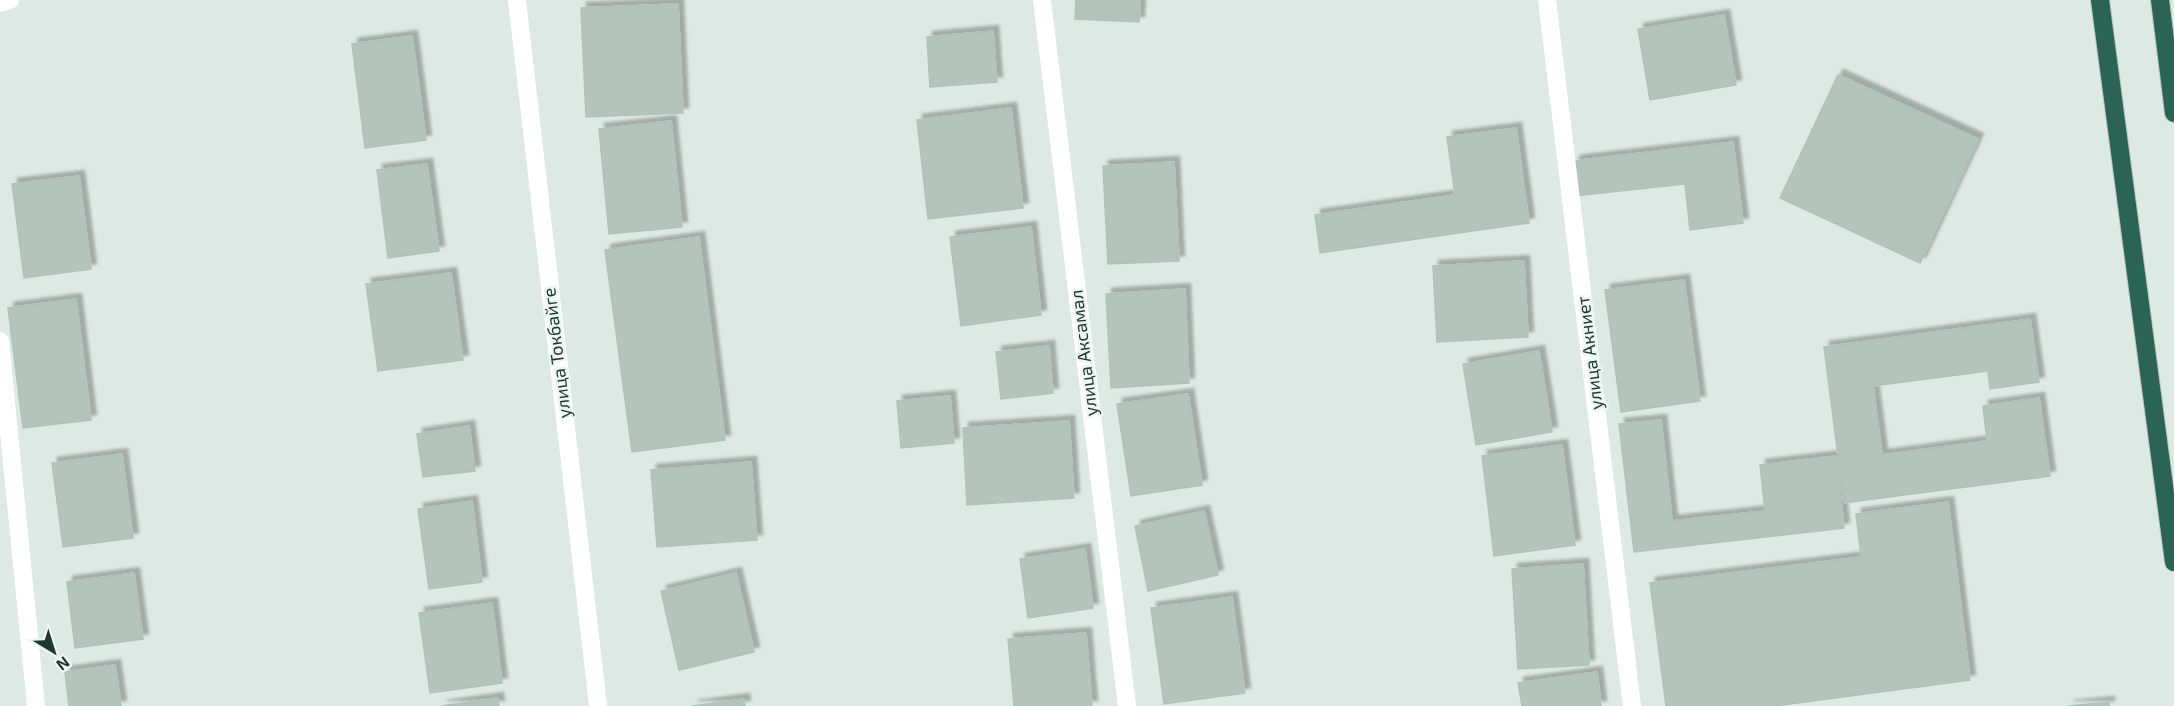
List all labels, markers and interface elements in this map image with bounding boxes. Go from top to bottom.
street label: улица Токбайге [537,287,575,420]
street label: улица Аксамал [1064,289,1102,418]
street label: улица Акниет [1571,295,1607,411]
north arrow [24,622,84,682]
text: N [53,653,74,675]

